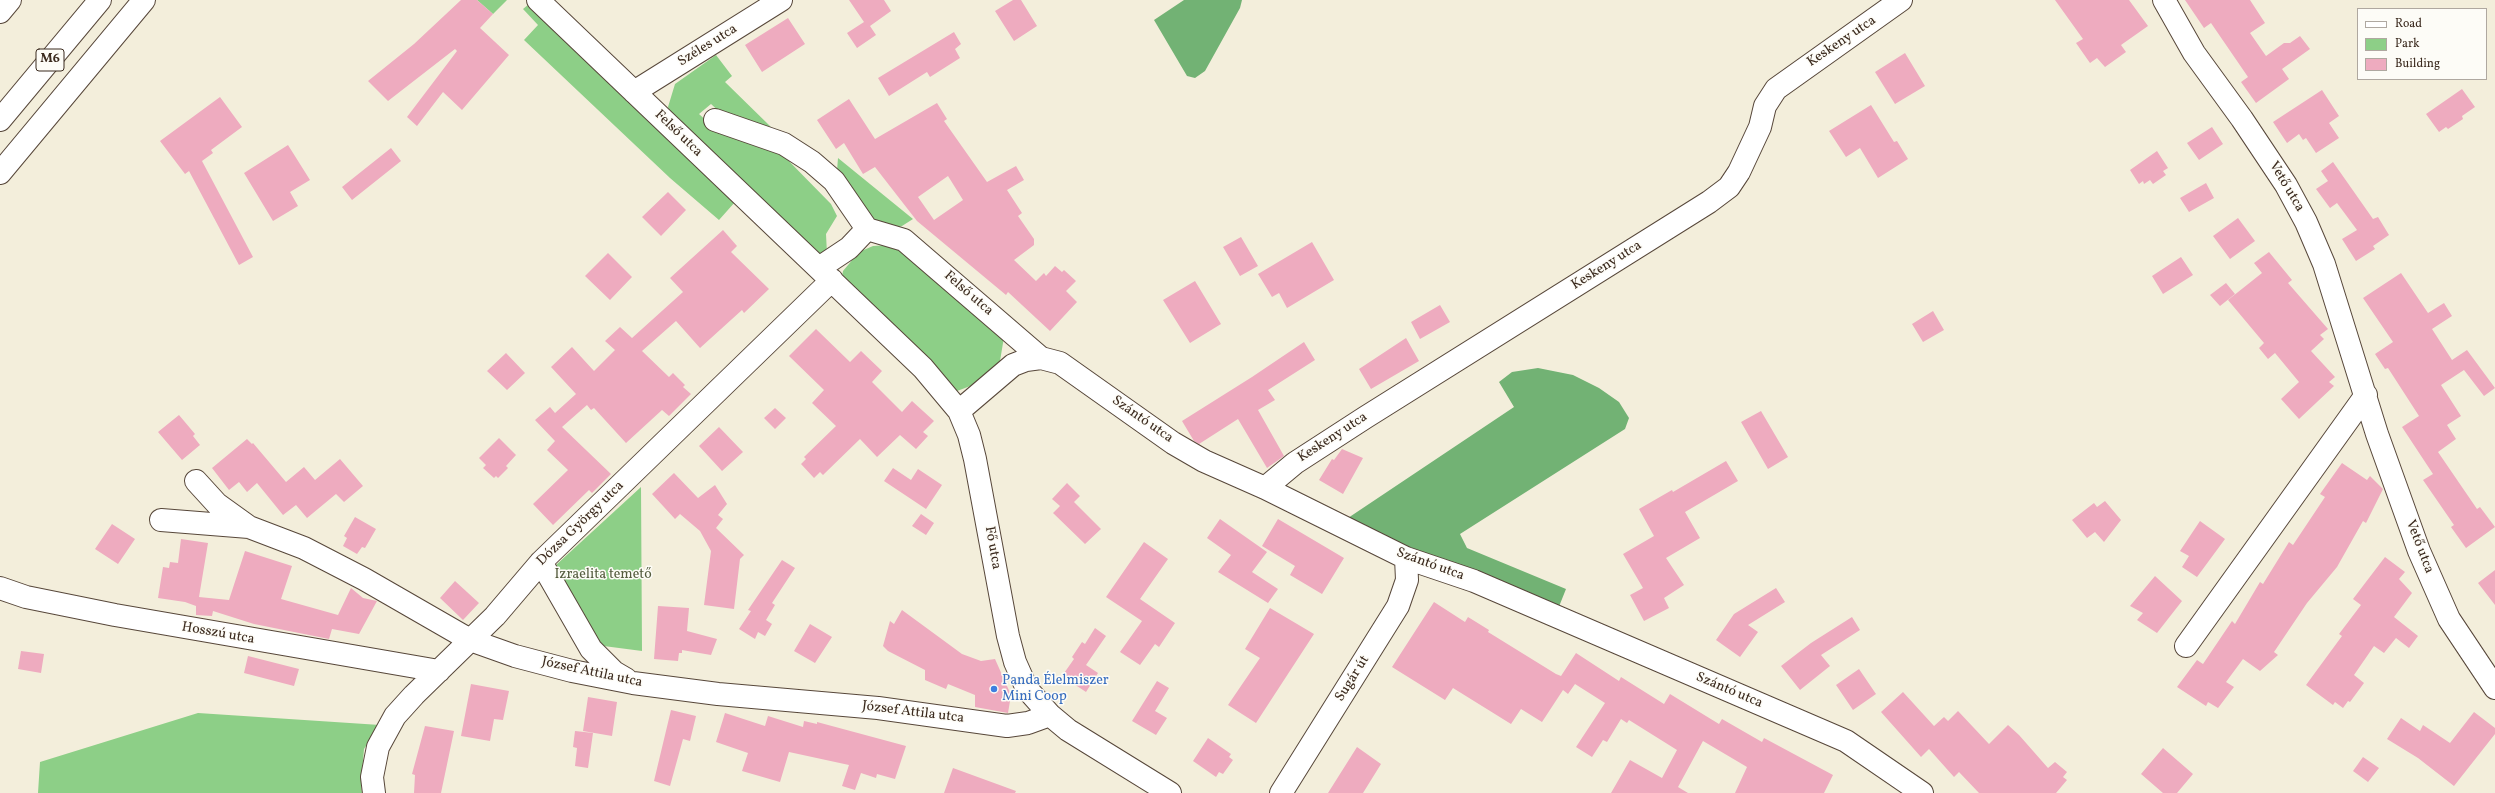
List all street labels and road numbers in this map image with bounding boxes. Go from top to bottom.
street label: Keskeny utca [1804,13,1880,71]
street label: Széles utca [675,21,741,71]
road number: M6 [36,49,64,71]
street label: Felső utca [651,107,705,161]
street label: Vető utca [2264,159,2308,215]
street label: Keskeny utca [1569,238,1645,294]
street label: Felső utca [940,268,996,320]
street label: Szántó utca [1108,393,1176,447]
street label: Keskeny utca [1295,409,1371,467]
street label: Dózsa György utca [534,478,628,570]
street label: Vető utca [2401,518,2437,576]
street label: Fő utca [980,525,1004,571]
street label: Szántó utca [1394,545,1466,585]
street label: Hosszú utca [180,619,256,649]
street label: Sugár út [1332,653,1374,705]
street label: József Attila utca [540,654,644,692]
street label: Szántó utca [1693,669,1765,713]
street label: József Attila utca [861,698,965,728]

